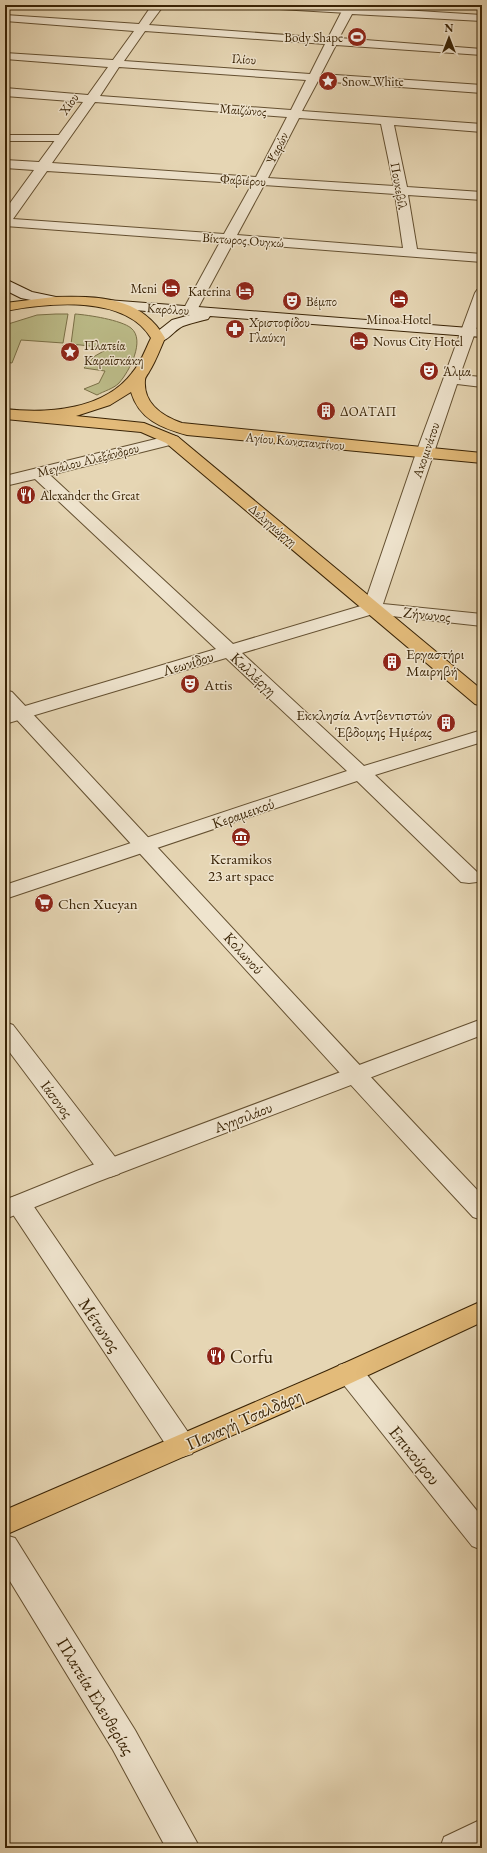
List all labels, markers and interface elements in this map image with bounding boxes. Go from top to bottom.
north arrow [429,18,469,58]
text: N [445,21,454,35]
sports icon: Body Shape [346,26,368,48]
place label: Body Shape [284,29,343,46]
street label: Ιλίου [231,50,257,68]
place icon: Snow White [317,70,339,92]
place label: Snow White [342,73,404,90]
street label: Χίου [55,89,83,119]
street label: Μαιζώνος [219,100,268,120]
street label: Ψαρών [262,129,292,167]
street label: Πουκεβίλ [386,161,412,212]
street label: Φαβιέρου [219,170,267,190]
street label: Βίκτωρος Ουγκώ [202,229,284,251]
hotel icon: Meni [160,277,182,299]
place label: Meni [130,280,157,297]
hotel icon: Katerina [234,280,256,302]
place label: Katerina [188,283,232,300]
hotel icon: Minoa Hotel [388,288,410,310]
theatre icon: Βέμπο [281,290,303,312]
place label: Βέμπο [306,293,337,310]
street label: Καρόλου [146,299,190,319]
place label: Minoa Hotel [367,311,431,328]
place label: Χριστοφίδου Γλαύκη [248,314,310,346]
pharmacy icon: Χριστοφίδου Γλαύκη [224,318,246,340]
hotel icon: Novus City Hotel [348,330,370,352]
place label: Novus City Hotel [373,333,463,350]
place label: Πλατεία Καραϊσκάκη [84,337,143,369]
place icon: Πλατεία Καραϊσκάκη [59,341,81,363]
theatre icon: Άλμα [418,360,440,382]
place label: Άλμα [442,363,471,380]
building icon: ΔΟΑΤΑΠ [315,400,337,422]
place label: ΔΟΑΤΑΠ [340,403,396,420]
street label: Ακομινάτου [408,420,444,481]
street label: Αγίου Κωνσταντίνου [244,428,346,454]
street label: Μεγάλου Αλεξάνδρου [35,439,141,481]
restaurant icon: Alexander the Great [15,484,37,506]
place label: Alexander the Great [39,487,140,504]
street label: Δεληγιώργη [245,500,301,550]
street label: Ζήνωνος [402,602,452,626]
place label: Εργαστήρι Μαιρηβή [406,644,465,680]
street label: Λεωνίδου [159,646,216,680]
street label: Καλλέργη [227,648,281,700]
building icon: Εργαστήρι Μαιρηβή [381,651,403,673]
theatre icon: Attis [179,673,201,695]
place label: Attis [203,675,232,694]
place label: Εκκλησία Αντβεντιστών Έβδομης Ημέρας [296,705,432,741]
building icon: Εκκλησία Αντβεντιστών Έβδομης Ημέρας [435,712,457,734]
street label: Κεραμεικού [209,794,277,832]
museum icon: Keramikos 23 art space [230,826,252,848]
place label: Keramikos 23 art space [208,849,274,885]
supermarket icon: Chen Xueyan [33,892,55,914]
place label: Chen Xueyan [58,894,138,913]
street label: Κολωνού [220,928,268,978]
street label: Ιάσονος [37,1076,77,1122]
street label: Αγησιλάου [210,1097,275,1137]
street label: Μέτωνος [74,1294,126,1356]
restaurant icon: Corfu [205,1345,227,1367]
place label: Corfu [230,1345,273,1368]
street label: Παναγή Τσαλδάρη [182,1383,306,1455]
street label: Επικούρου [384,1421,446,1489]
street label: Πλατεία Ελευθερίας [52,1633,140,1759]

